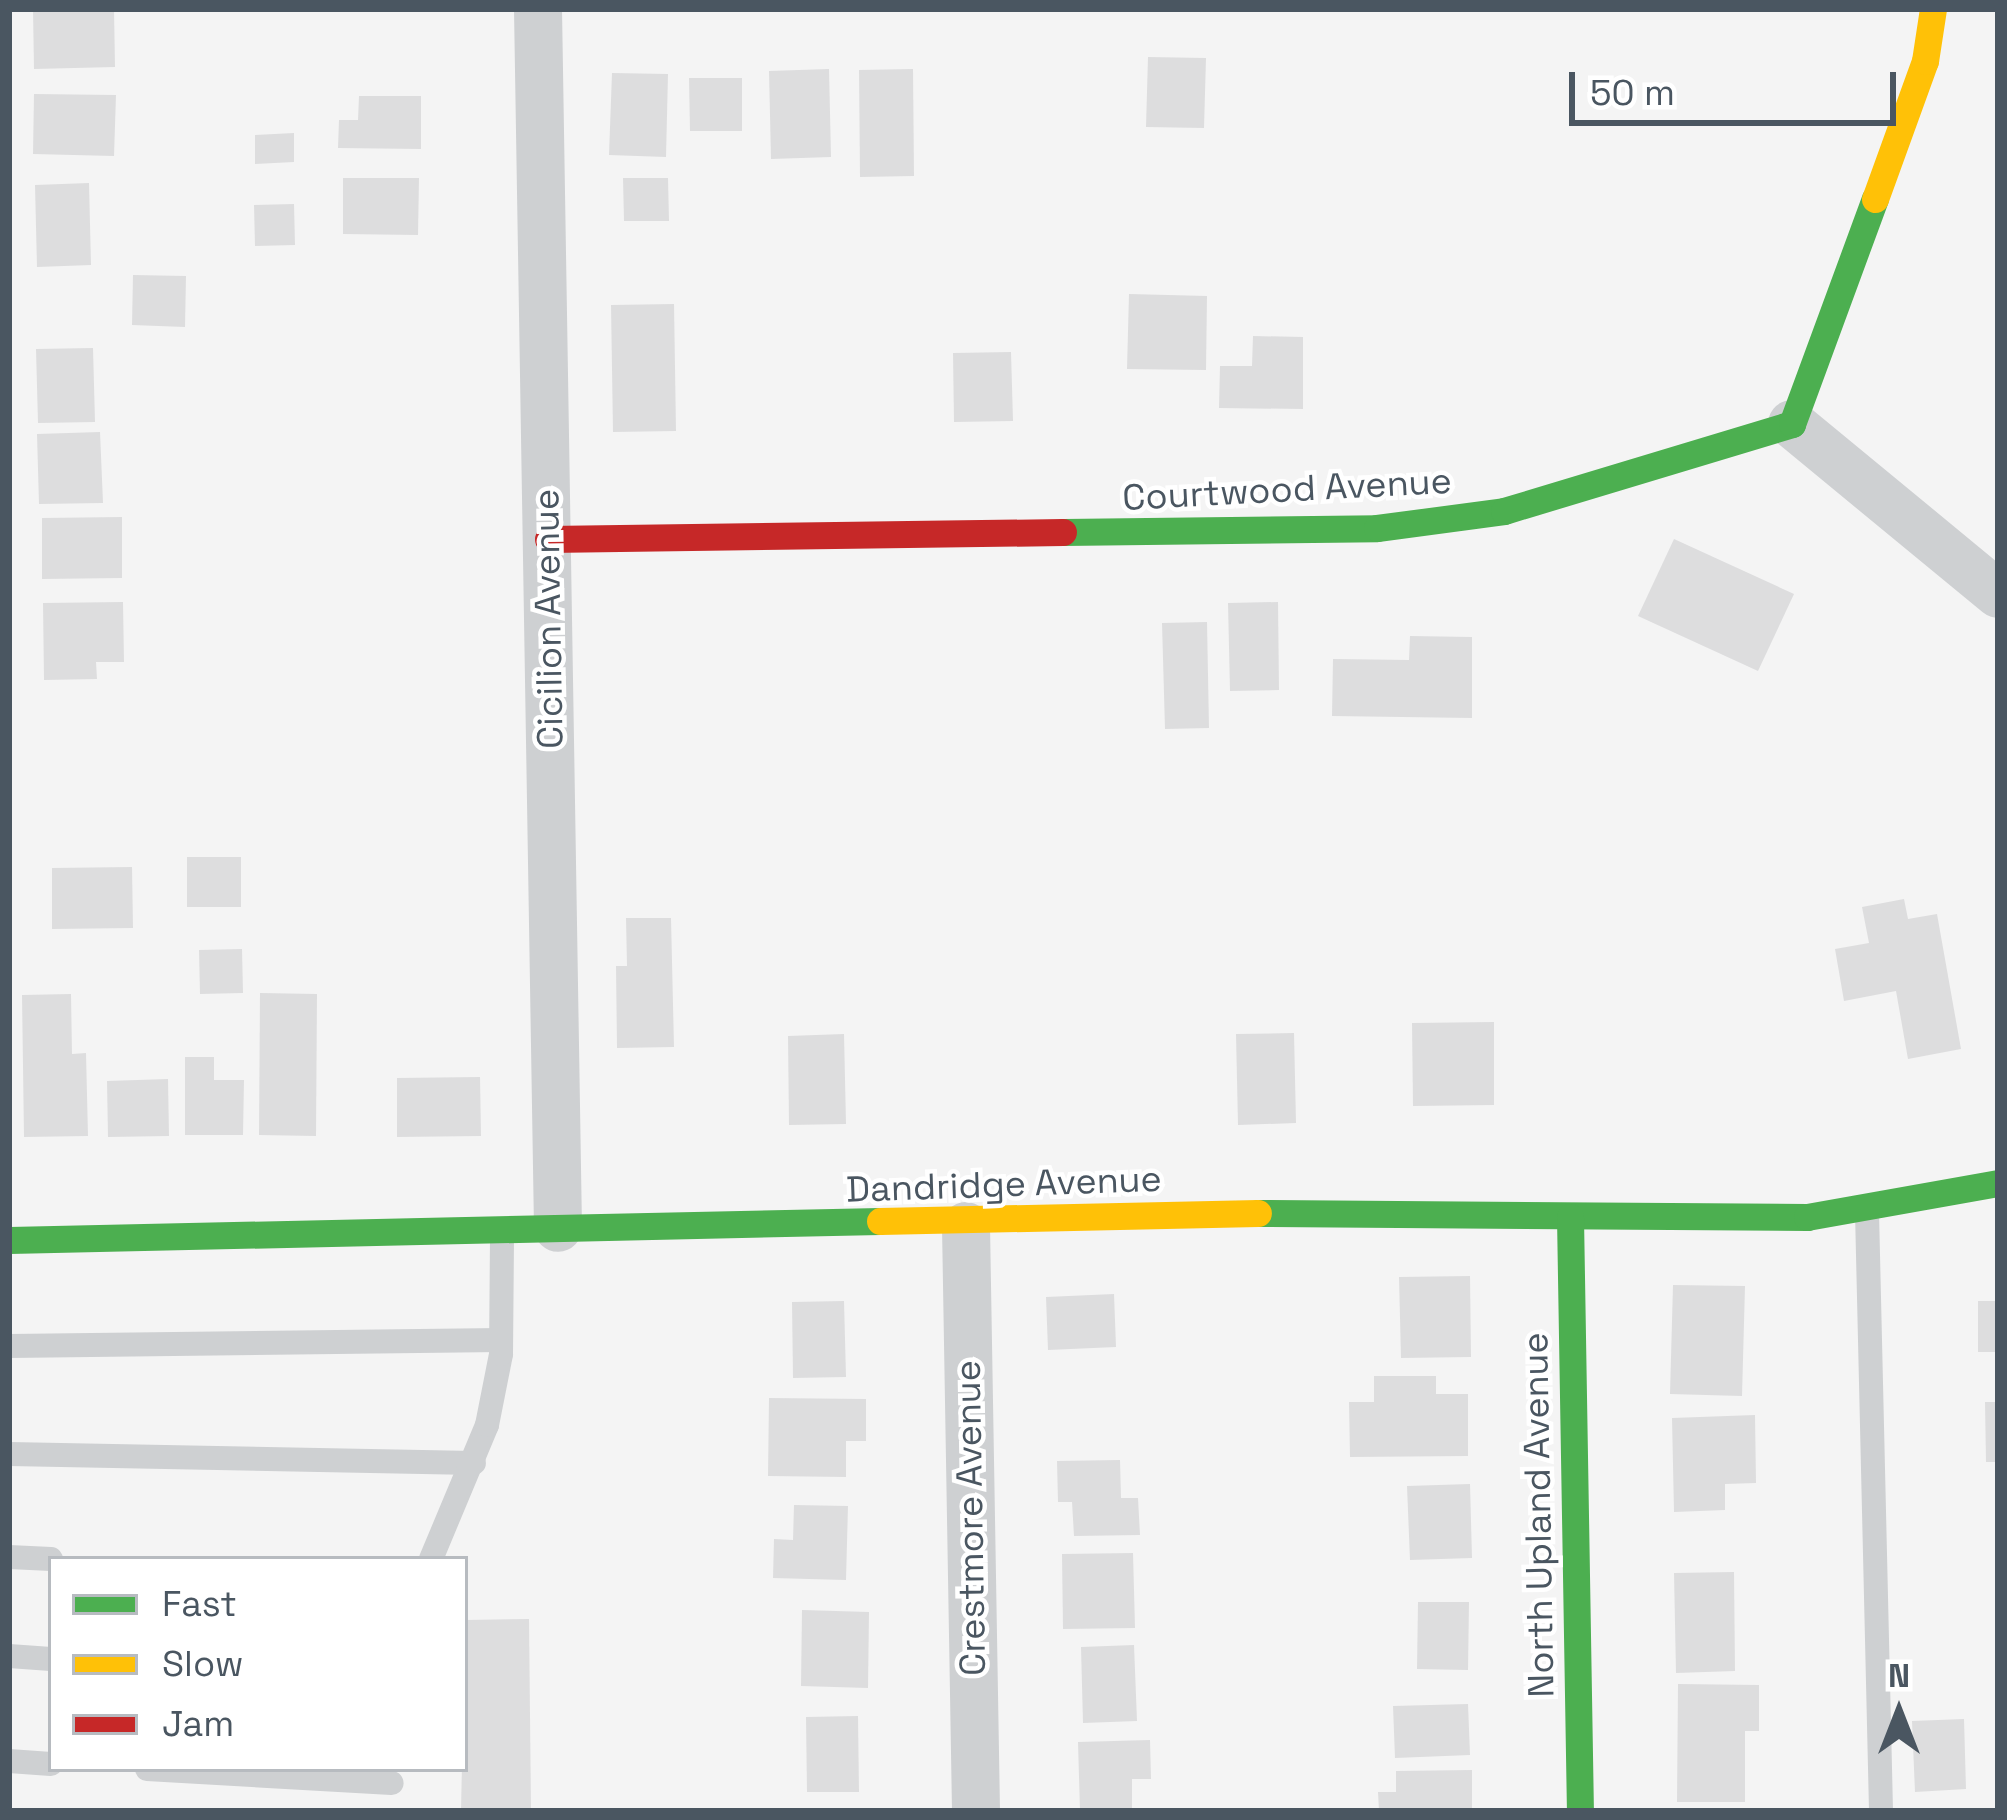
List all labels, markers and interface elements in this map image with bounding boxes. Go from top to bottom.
scale bar [1575,48,1902,122]
text: 50 m [1590,70,1675,116]
street label: Courtwood Avenue [1121,460,1453,520]
street label: Cicilion Avenue [525,488,573,750]
street label: Dandridge Avenue [845,1158,1163,1212]
street label: North Upland Avenue [1514,1332,1564,1698]
street label: Crestmore Avenue [947,1359,995,1677]
legend [48,1556,468,1772]
text: Fast [162,1581,237,1627]
text: Slow [162,1641,244,1687]
north arrow [1839,1652,1959,1772]
text: N [1888,1655,1910,1697]
text: Jam [162,1701,234,1747]

